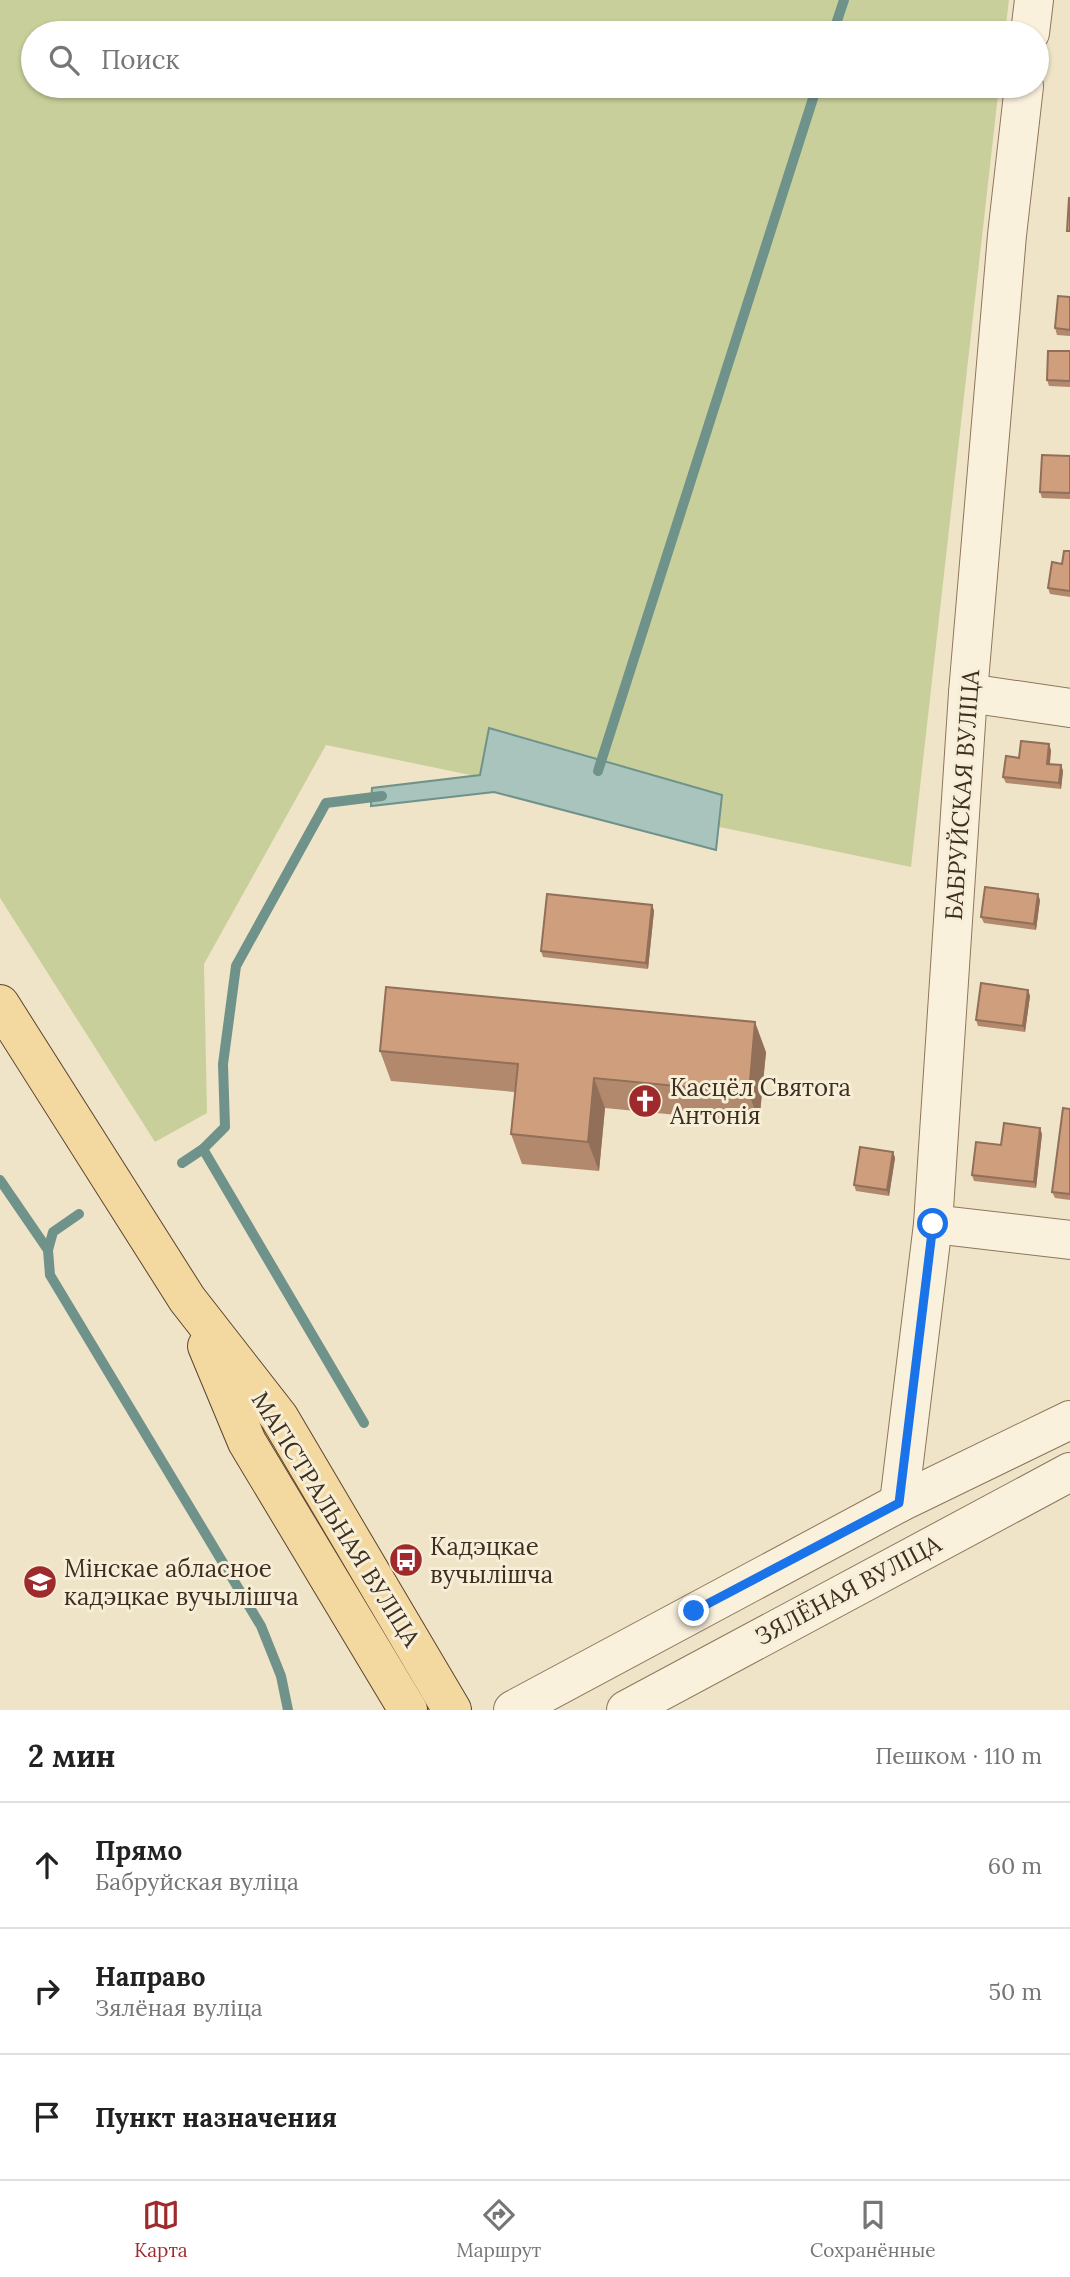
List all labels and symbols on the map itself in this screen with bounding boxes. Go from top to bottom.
street label: БАБРУЙСКАЯ ВУЛІЦА [938,668,986,921]
place label: Касцёл Святога Антонія [669,1072,851,1131]
church icon: Касцёл Святога Антонія [626,1082,664,1120]
route start [917,1208,948,1239]
street label: МАГІСТРАЛЬНАЯ ВУЛІЦА [245,1386,428,1653]
street label: ЗЯЛЁНАЯ ВУЛІЦА [750,1527,947,1652]
place label: Кадэцкае вучылішча [430,1531,553,1590]
bus stop icon: Кадэцкае вучылішча [387,1541,425,1579]
place label: Мінскае абласное кадэцкае вучылішча [64,1553,299,1612]
school or university icon: Мінскае абласное кадэцкае вучылішча [21,1563,59,1601]
route end [678,1595,709,1626]

